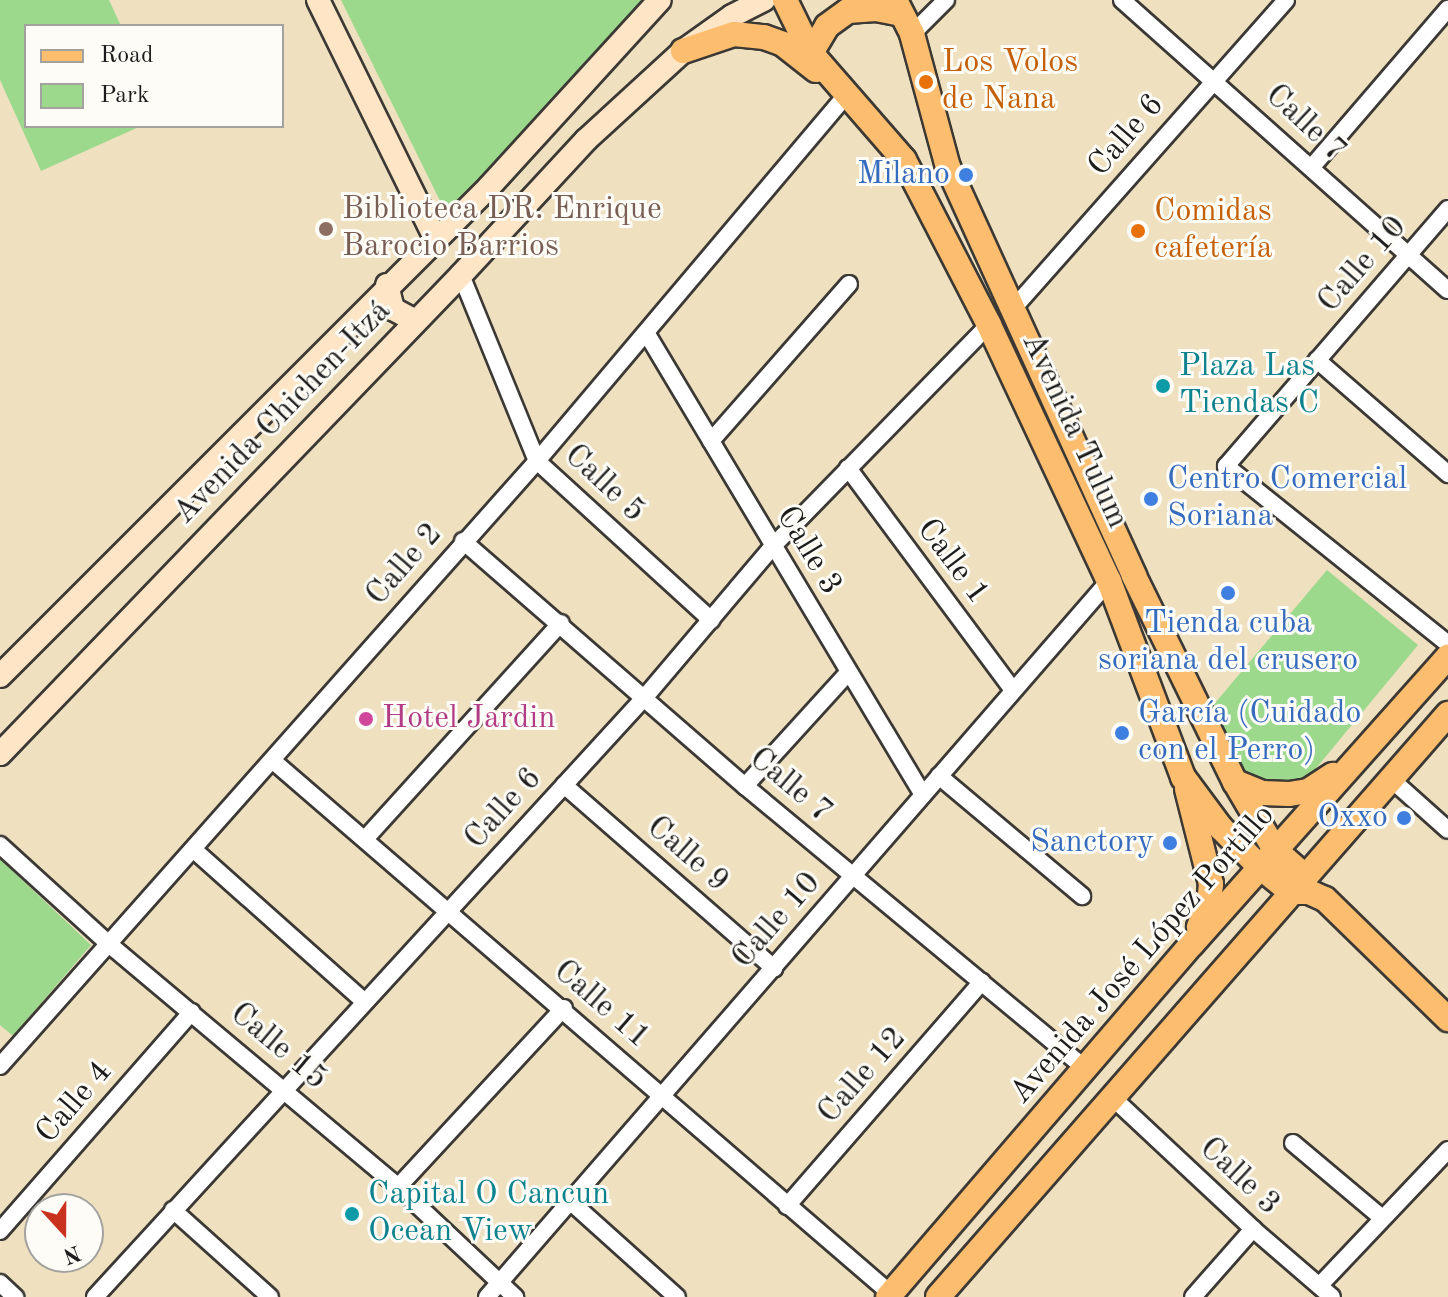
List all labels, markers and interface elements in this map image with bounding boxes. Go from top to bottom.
legend [24,24,284,128]
text: Road [100,44,153,68]
place label: Los Volos de Nana [942,45,1078,120]
marker: Los Volos de Nana [917,73,935,91]
street label: Calle 7 [1257,77,1353,171]
text: Park [100,84,149,108]
street label: Calle 6 [1081,87,1173,185]
place label: Milano [857,156,950,194]
marker: Milano [957,166,975,184]
place label: Biblioteca DR. Enrique Barocio Barrios [342,192,662,267]
place label: Comidas cafetería [1154,194,1273,269]
street label: Calle 10 [1311,209,1415,321]
marker: Biblioteca DR. Enrique Barocio Barrios [317,220,335,238]
marker: Comidas cafetería [1129,222,1147,240]
street label: Avenida Chichen-Itzá [166,293,400,533]
street label: Avenida Tulum [1012,327,1136,535]
place label: Plaza Las Tiendas C [1179,349,1319,424]
marker: Plaza Las Tiendas C [1154,377,1172,395]
street label: Calle 5 [556,437,652,531]
place label: Centro Comercial Soriana [1167,462,1407,537]
marker: Centro Comercial Soriana [1142,490,1160,508]
street label: Calle 3 [767,500,849,602]
street label: Calle 1 [908,512,996,612]
street label: Calle 2 [359,516,451,614]
marker: Tienda cuba soriana del crusero [1219,584,1237,602]
place label: Tienda cuba soriana del crusero [1098,606,1358,681]
place label: García (Cuidado con el Perro) [1138,696,1361,771]
place label: Hotel Jardin [382,700,555,738]
marker: Hotel Jardin [357,710,375,728]
marker: García (Cuidado con el Perro) [1113,724,1131,742]
street label: Calle 7 [741,740,839,832]
street label: Calle 6 [457,760,551,858]
street label: Avenida José López Portillo [1002,797,1284,1113]
place label: Oxxo [1317,799,1388,837]
street label: Calle 9 [638,809,736,901]
marker: Oxxo [1395,809,1413,827]
place label: Sanctory [1030,824,1154,862]
marker: Sanctory [1161,834,1179,852]
street label: Calle 10 [725,865,829,977]
street label: Calle 11 [545,953,657,1057]
street label: Calle 15 [221,995,335,1099]
street label: Calle 12 [811,1020,915,1132]
street label: Calle 4 [29,1054,121,1152]
street label: Calle 3 [1191,1130,1287,1224]
place label: Capital O Cancun Ocean View [368,1177,609,1252]
north arrow [24,1193,104,1273]
marker: Capital O Cancun Ocean View [343,1205,361,1223]
text: N [60,1240,84,1267]

